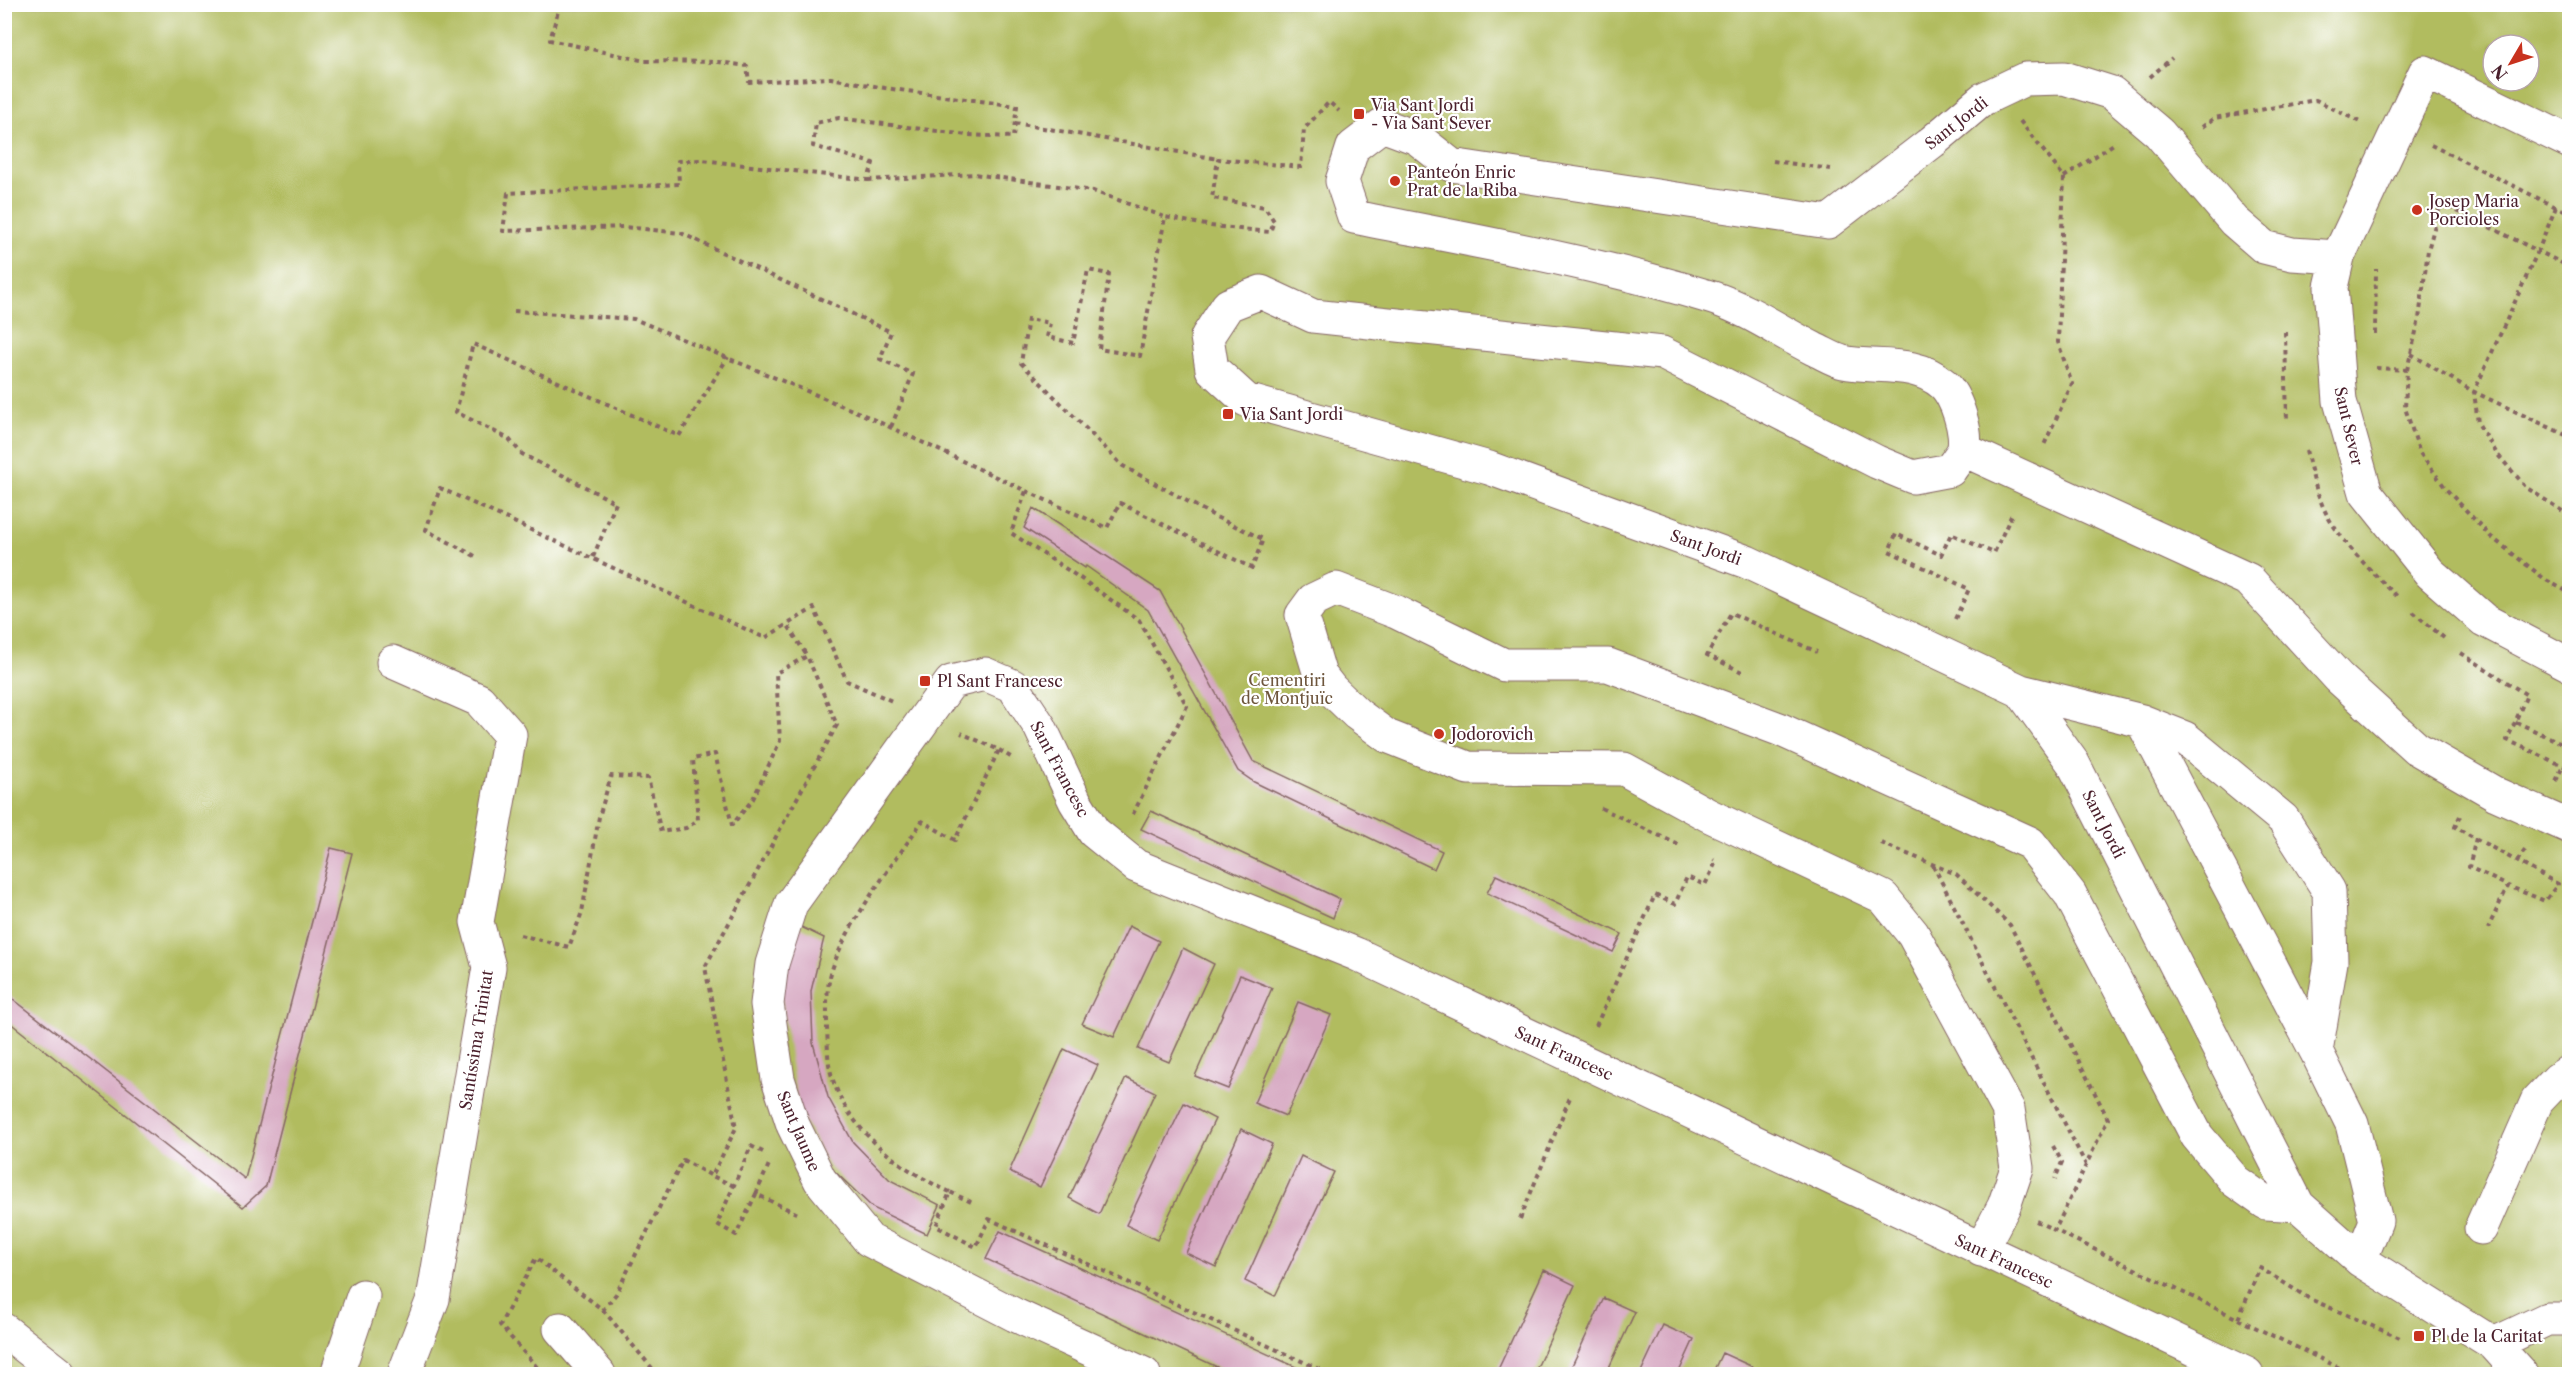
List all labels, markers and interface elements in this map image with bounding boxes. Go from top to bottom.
north arrow [2481,33,2541,93]
text: N [2487,61,2511,84]
street label: Sant Jordi [1921,92,1992,154]
place label: Via Sant Jordi - Via Sant Sever [1370,95,1491,133]
marker: Via Sant Jordi - Via Sant Sever [1352,107,1366,121]
place label: Panteón Enric Prat de la Riba [1407,162,1518,200]
marker: Panteón Enric Prat de la Riba [1388,174,1402,188]
place label: Josep Maria Porcioles [2426,191,2519,229]
marker: Josep Maria Porcioles [2410,203,2424,217]
street label: Sant Sever [2330,385,2368,467]
place label: Via Sant Jordi [1239,404,1343,424]
marker: Via Sant Jordi [1221,407,1235,421]
street label: Sant Jordi [1668,525,1744,569]
park label: Cementiri de Montjuïc [1241,670,1333,708]
place label: Pl Sant Francesc [937,671,1063,691]
marker: Pl Sant Francesc [918,674,932,688]
street label: Sant Francesc [1026,717,1094,821]
place label: Jodorovich [1448,724,1534,744]
marker: Jodorovich [1432,727,1446,741]
street label: Sant Jordi [2078,786,2130,862]
street label: Santíssima Trinitat [455,968,497,1111]
street label: Sant Francesc [1512,1022,1616,1084]
street label: Sant Jaume [773,1088,825,1174]
street label: Sant Francesc [1952,1230,2056,1292]
place label: Pl de la Caritat [2431,1326,2543,1346]
marker: Pl de la Caritat [2412,1329,2426,1343]

